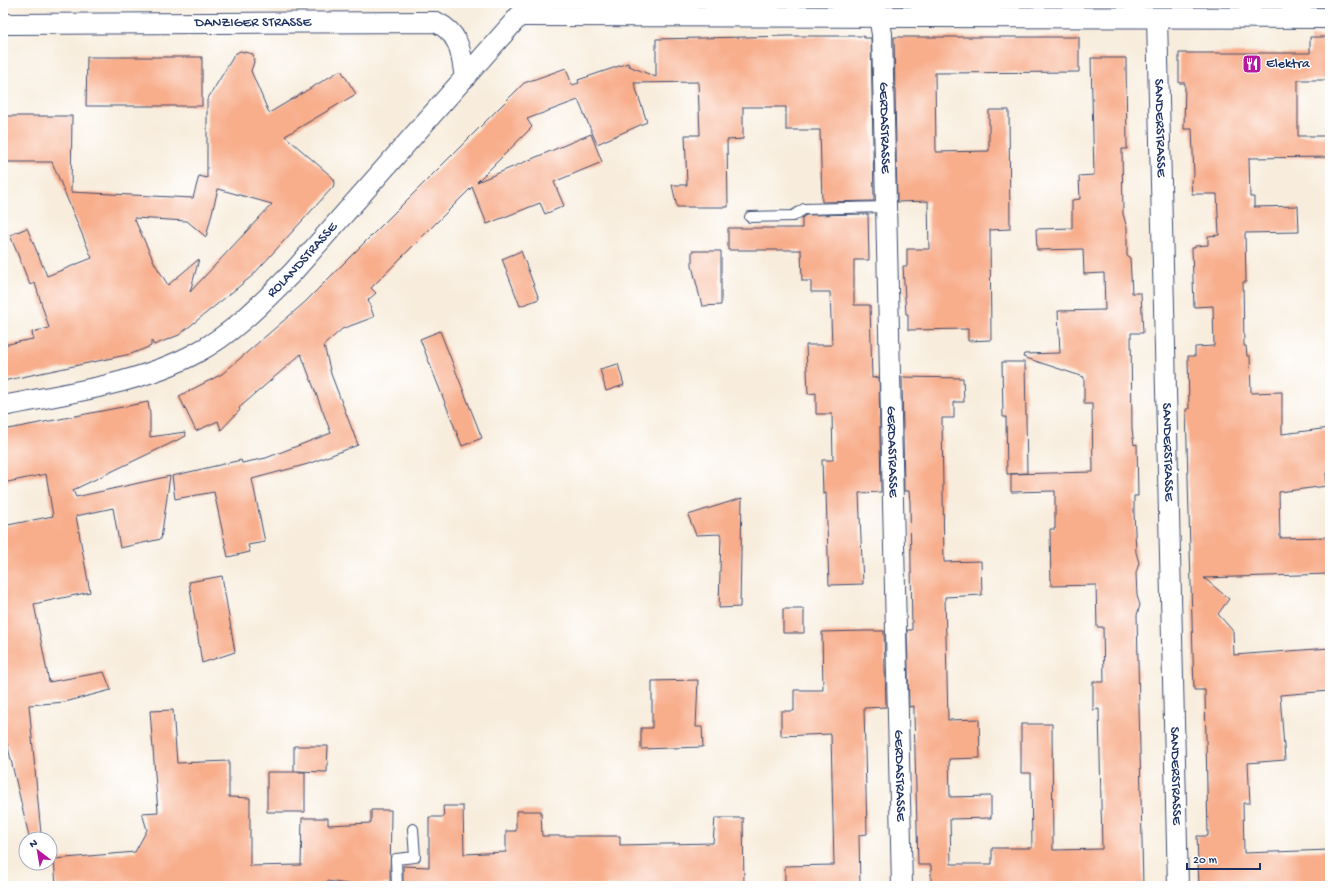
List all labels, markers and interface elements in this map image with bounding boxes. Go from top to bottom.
street label: DANZIGER STRASSE [194,14,313,32]
restaurant icon: Elektra [1241,53,1263,75]
place label: Elektra [1266,56,1311,73]
street label: SANDERSTRASSE [1150,79,1169,179]
street label: GERDASTRASSE [875,82,894,175]
street label: ROLANDSTRASSE [264,218,342,302]
street label: SANDERSTRASSE [1158,403,1177,503]
street label: GERDASTRASSE [882,406,901,499]
street label: SANDERSTRASSE [1166,726,1185,826]
street label: GERDASTRASSE [890,730,909,823]
north arrow [18,831,58,871]
text: N [28,837,40,851]
scale bar [1187,845,1260,871]
text: 20 m [1193,854,1218,868]

